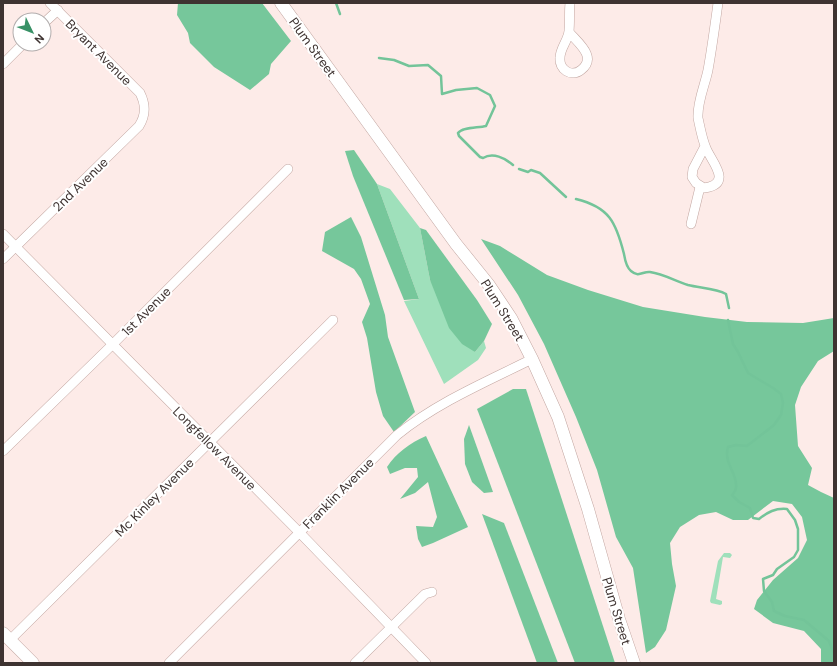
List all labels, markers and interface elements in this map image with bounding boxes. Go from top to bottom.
north arrow [12,12,52,52]
street label: Plum Street [285,14,340,81]
street label: Bryant Avenue [62,16,135,89]
text: N [31,31,47,47]
street label: 2nd Avenue [49,154,112,215]
street label: Plum Street [477,276,528,344]
street label: 1st Avenue [118,283,175,340]
street label: Longfellow Avenue [169,403,260,494]
street label: Mc Kinley Avenue [111,454,197,540]
street label: Franklin Avenue [299,454,378,533]
street label: Plum Street [598,575,635,647]

